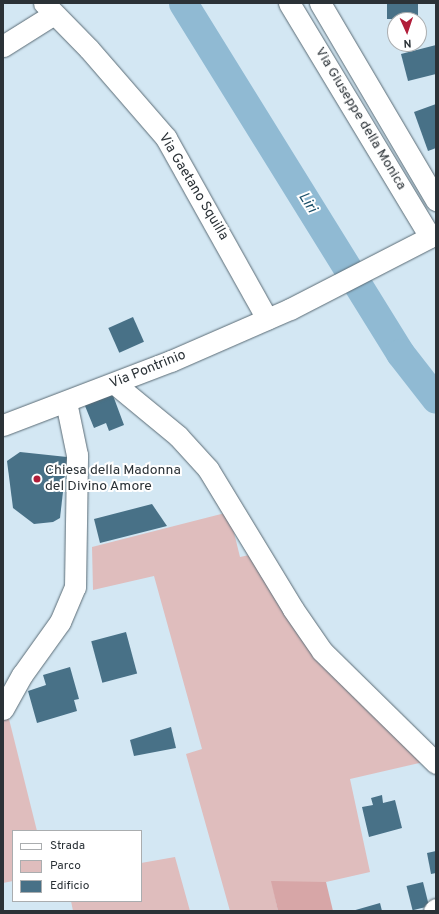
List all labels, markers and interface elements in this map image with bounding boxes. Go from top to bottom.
north arrow [387,12,427,52]
text: N [403,36,412,50]
street label: Via Giuseppe della Monica [311,45,409,193]
street label: Via Gaetano Squilla [154,130,232,244]
water label: Liri [294,189,320,217]
street label: Via Pontrinio [108,347,188,393]
place label: Chiesa della Madonna del Divino Amore [45,463,181,496]
marker: Chiesa della Madonna del Divino Amore [32,474,42,484]
legend [12,830,142,902]
text: Strada [50,838,85,854]
text: Parco [50,858,81,874]
text: Edificio [50,878,89,894]

